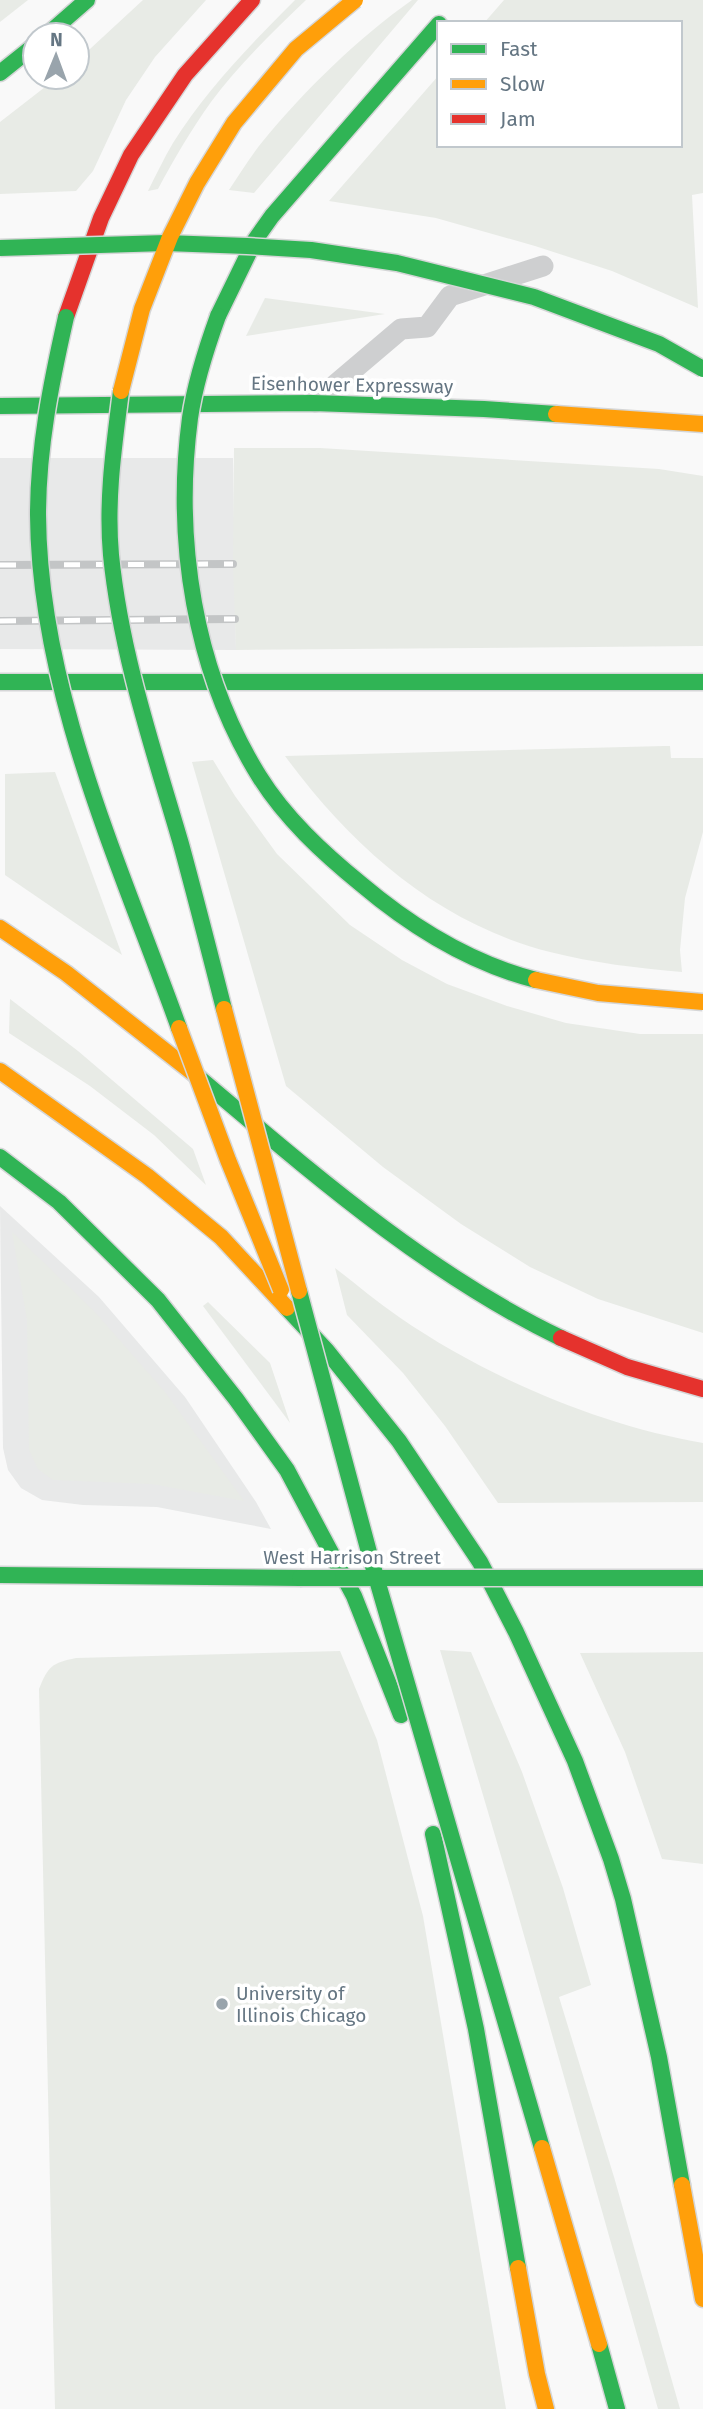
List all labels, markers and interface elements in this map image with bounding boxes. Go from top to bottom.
north arrow [21,21,91,91]
legend [437,21,682,147]
text: N [50,28,63,51]
text: Fast [500,36,538,62]
text: Slow [500,71,545,97]
text: Jam [500,106,536,132]
street label: Eisenhower Expressway [251,372,454,398]
street label: West Harrison Street [263,1546,441,1569]
place label: University of Illinois Chicago [236,1982,366,2027]
marker: University of Illinois Chicago [214,1996,230,2012]

